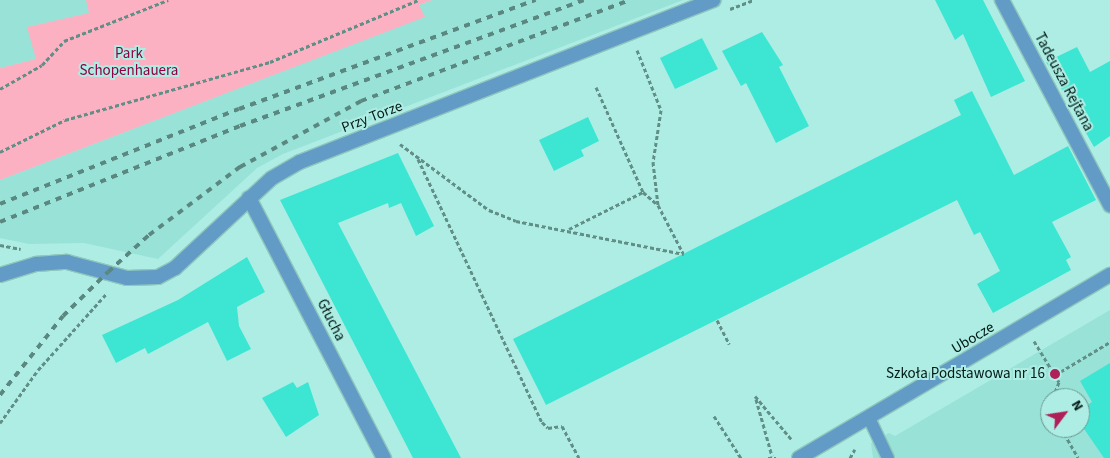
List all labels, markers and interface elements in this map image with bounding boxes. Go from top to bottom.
street label: Tadeusza Rejtana [1030,30,1098,134]
park label: Park Schopenhauera [80,44,178,79]
street label: Przy Torze [339,97,405,137]
street label: Głucha [313,296,349,344]
street label: Ubocze [948,318,998,358]
place label: Szkoła Podstawowa nr 16 [886,365,1045,383]
marker: Szkoła Podstawowa nr 16 [1049,368,1061,380]
north arrow [1040,388,1090,438]
text: N [1066,397,1088,415]

